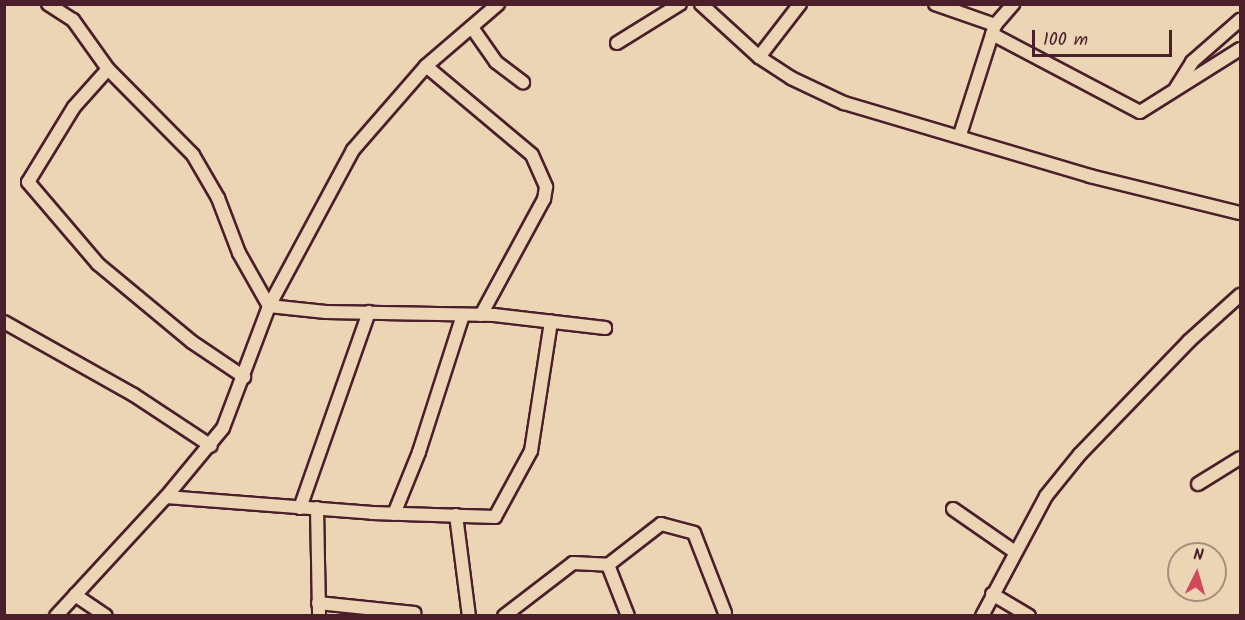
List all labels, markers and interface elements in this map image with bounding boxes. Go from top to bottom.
scale bar [1035,18,1174,56]
text: 100 m [1043,26,1088,55]
north arrow [1167,542,1227,602]
text: N [1192,543,1205,568]

